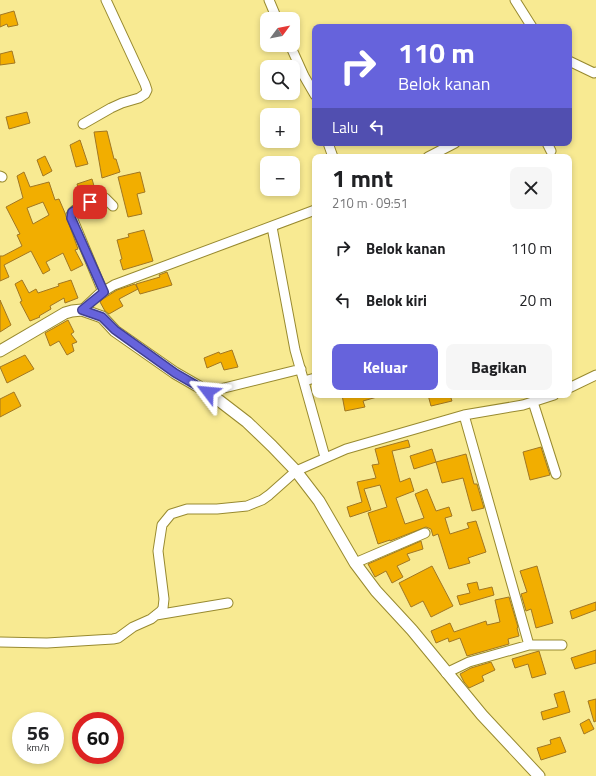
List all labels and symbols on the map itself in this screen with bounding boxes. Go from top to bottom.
north arrow [260,12,300,52]
pin [73,185,107,219]
position arrow [187,371,229,413]
speed limit sign: 60 [72,712,124,764]

